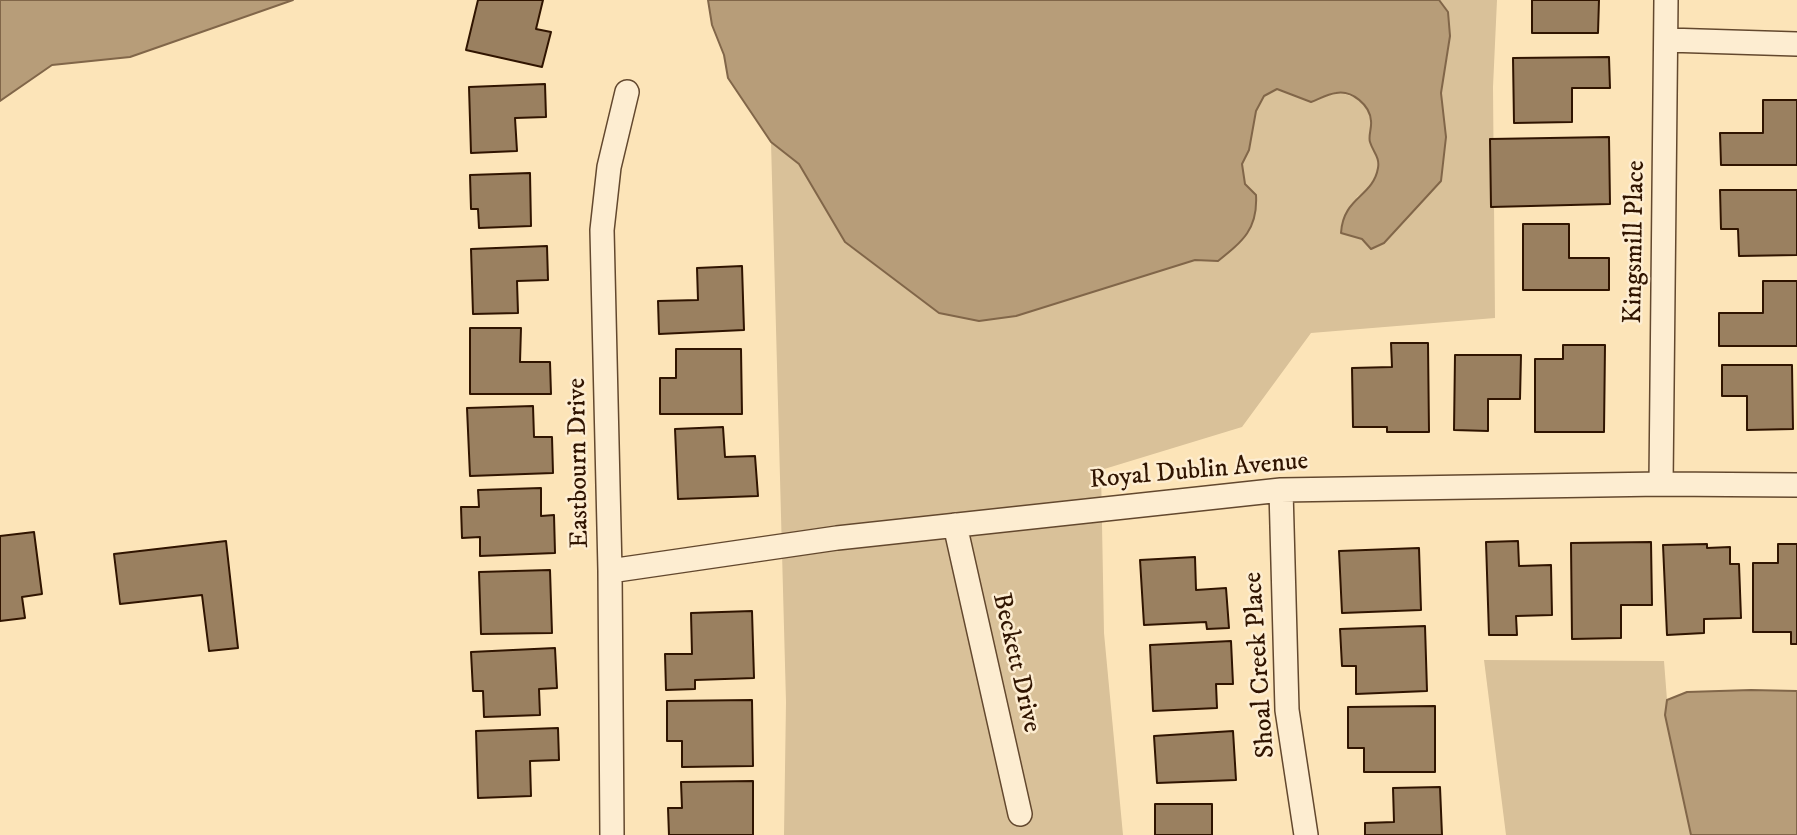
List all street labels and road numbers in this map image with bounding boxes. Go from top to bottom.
street label: Kingsmill Place [1619,160,1653,324]
street label: Eastbourn Drive [563,377,597,549]
street label: Royal Dublin Avenue [1088,447,1310,497]
street label: Shoal Creek Place [1239,571,1283,759]
street label: Beckett Drive [984,590,1046,736]

